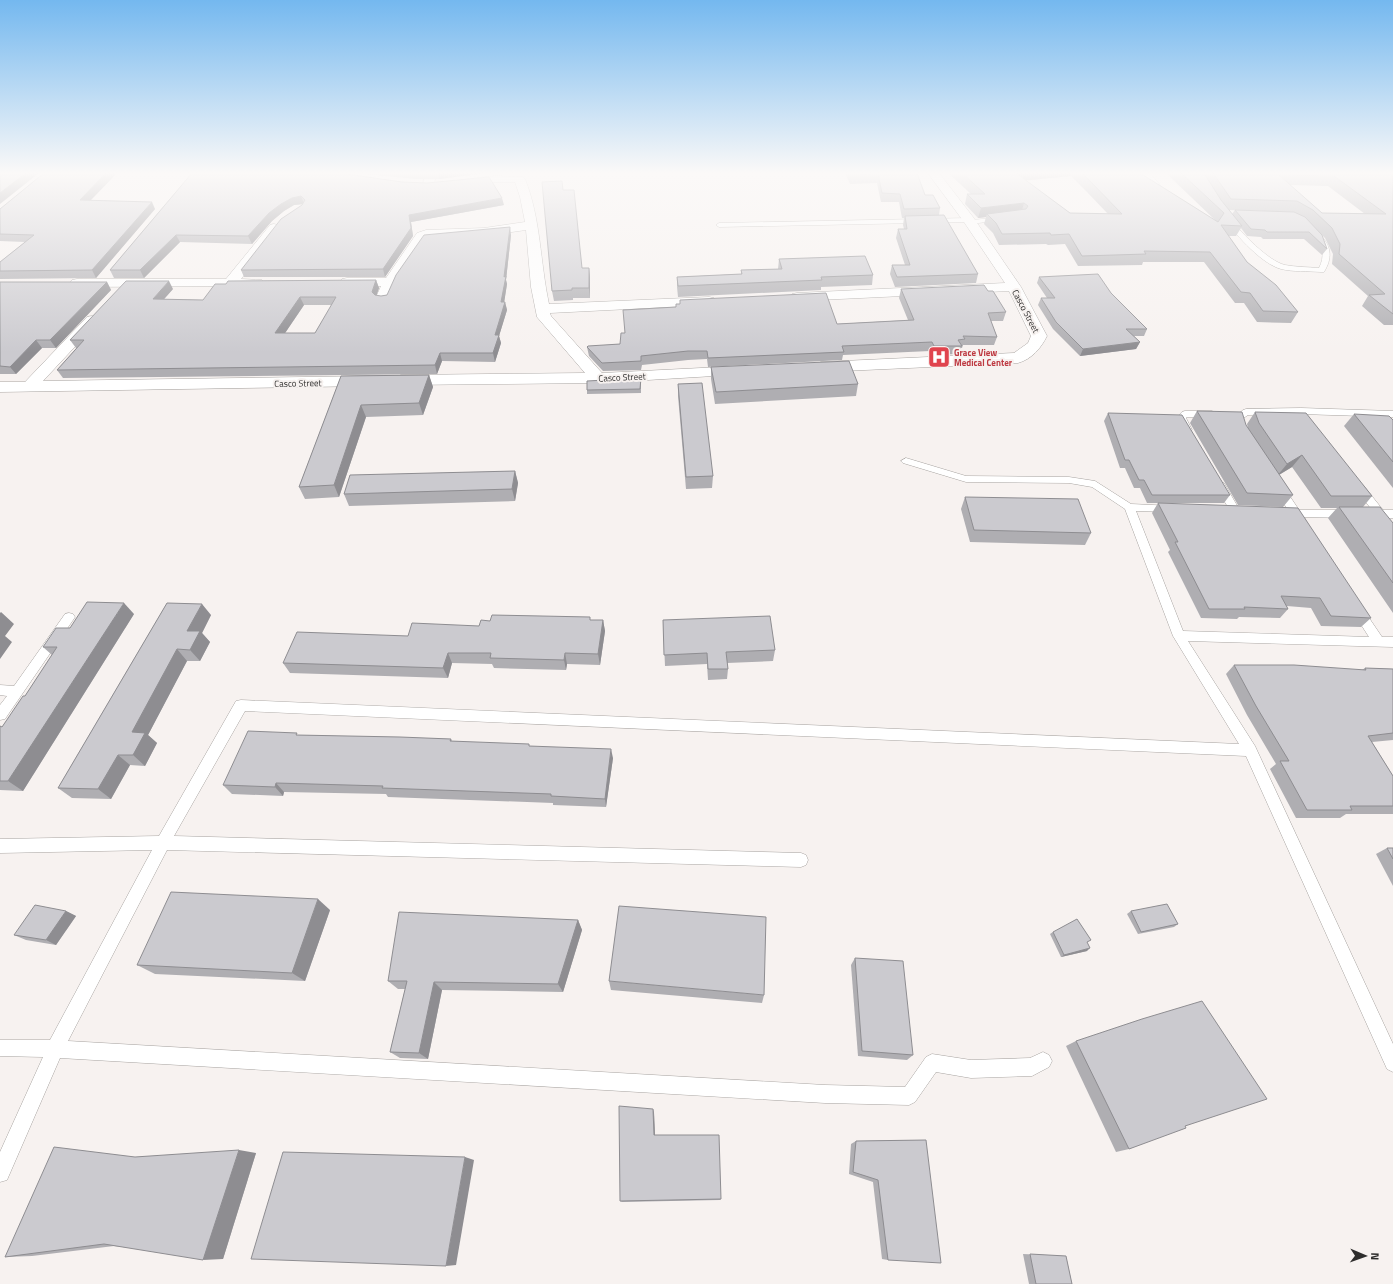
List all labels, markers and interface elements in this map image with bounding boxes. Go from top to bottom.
street label: Casco Street [1009,287,1043,336]
hospital icon: Grace View Medical Center [926,344,952,370]
place label: Grace View Medical Center [954,346,1013,369]
street label: Casco Street [598,369,647,385]
street label: Casco Street [274,376,323,390]
north arrow [1345,1236,1385,1276]
text: N [1367,1252,1383,1260]

